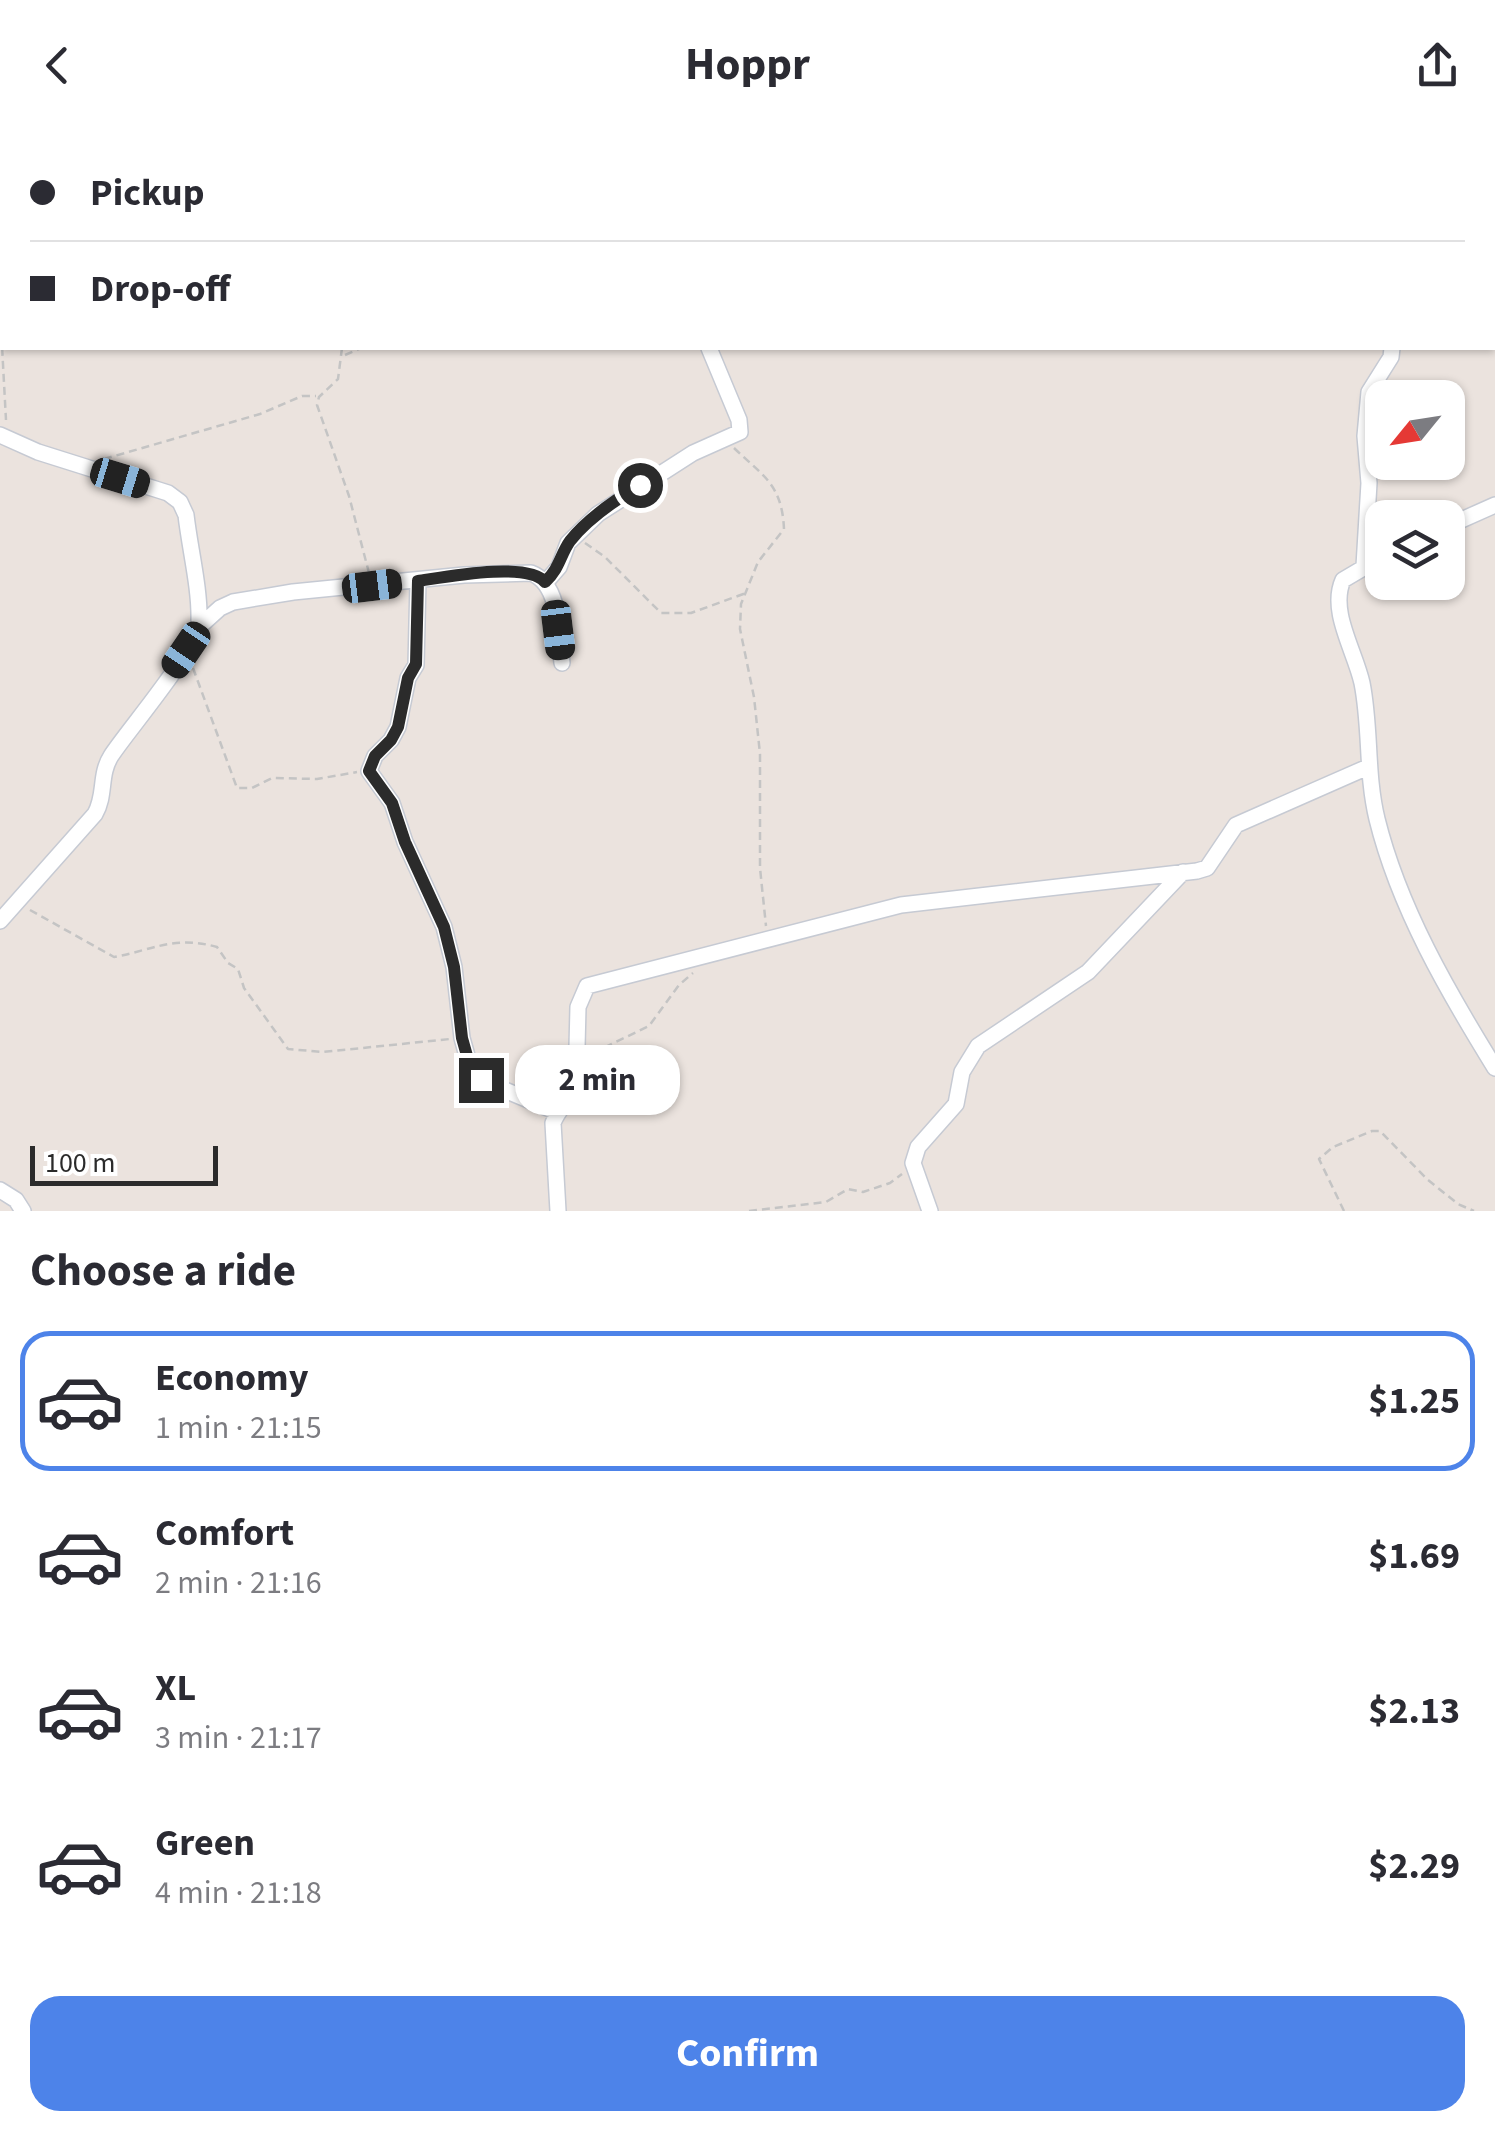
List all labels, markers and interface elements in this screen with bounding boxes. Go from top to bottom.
text: Hoppr [685,33,810,97]
icon: back [30,38,85,93]
icon: share [1410,38,1465,93]
text: Pickup [90,166,204,220]
text: Drop-off [90,262,230,316]
north arrow [1365,380,1465,480]
map controls [1365,380,1465,600]
car [87,455,153,501]
route start [618,463,663,508]
button: layers [1365,500,1465,600]
car [340,567,404,605]
car [539,598,577,662]
car [157,617,215,683]
callout: 2 min [516,1045,681,1115]
text: 2 min [559,1057,636,1103]
route end [459,1058,504,1103]
scale bar [30,1141,218,1186]
text: 100 m [45,1143,116,1183]
text: Choose a ride [30,1239,296,1303]
text: Economy [155,1351,308,1405]
icon: car [35,1356,125,1446]
text: $1.25 [1368,1374,1460,1428]
text: 1 min · 21:15 [155,1405,322,1451]
text: Comfort [155,1506,294,1560]
icon: car [35,1511,125,1601]
text: $1.69 [1368,1529,1460,1583]
text: 2 min · 21:16 [155,1560,322,1606]
text: XL [155,1661,196,1715]
icon: car [35,1666,125,1756]
text: $2.13 [1368,1684,1460,1738]
text: 3 min · 21:17 [155,1715,322,1761]
text: Green [155,1816,255,1870]
icon: car [35,1821,125,1911]
text: $2.29 [1368,1839,1460,1893]
text: 4 min · 21:18 [155,1870,322,1916]
button: Confirm [30,1996,1465,2111]

